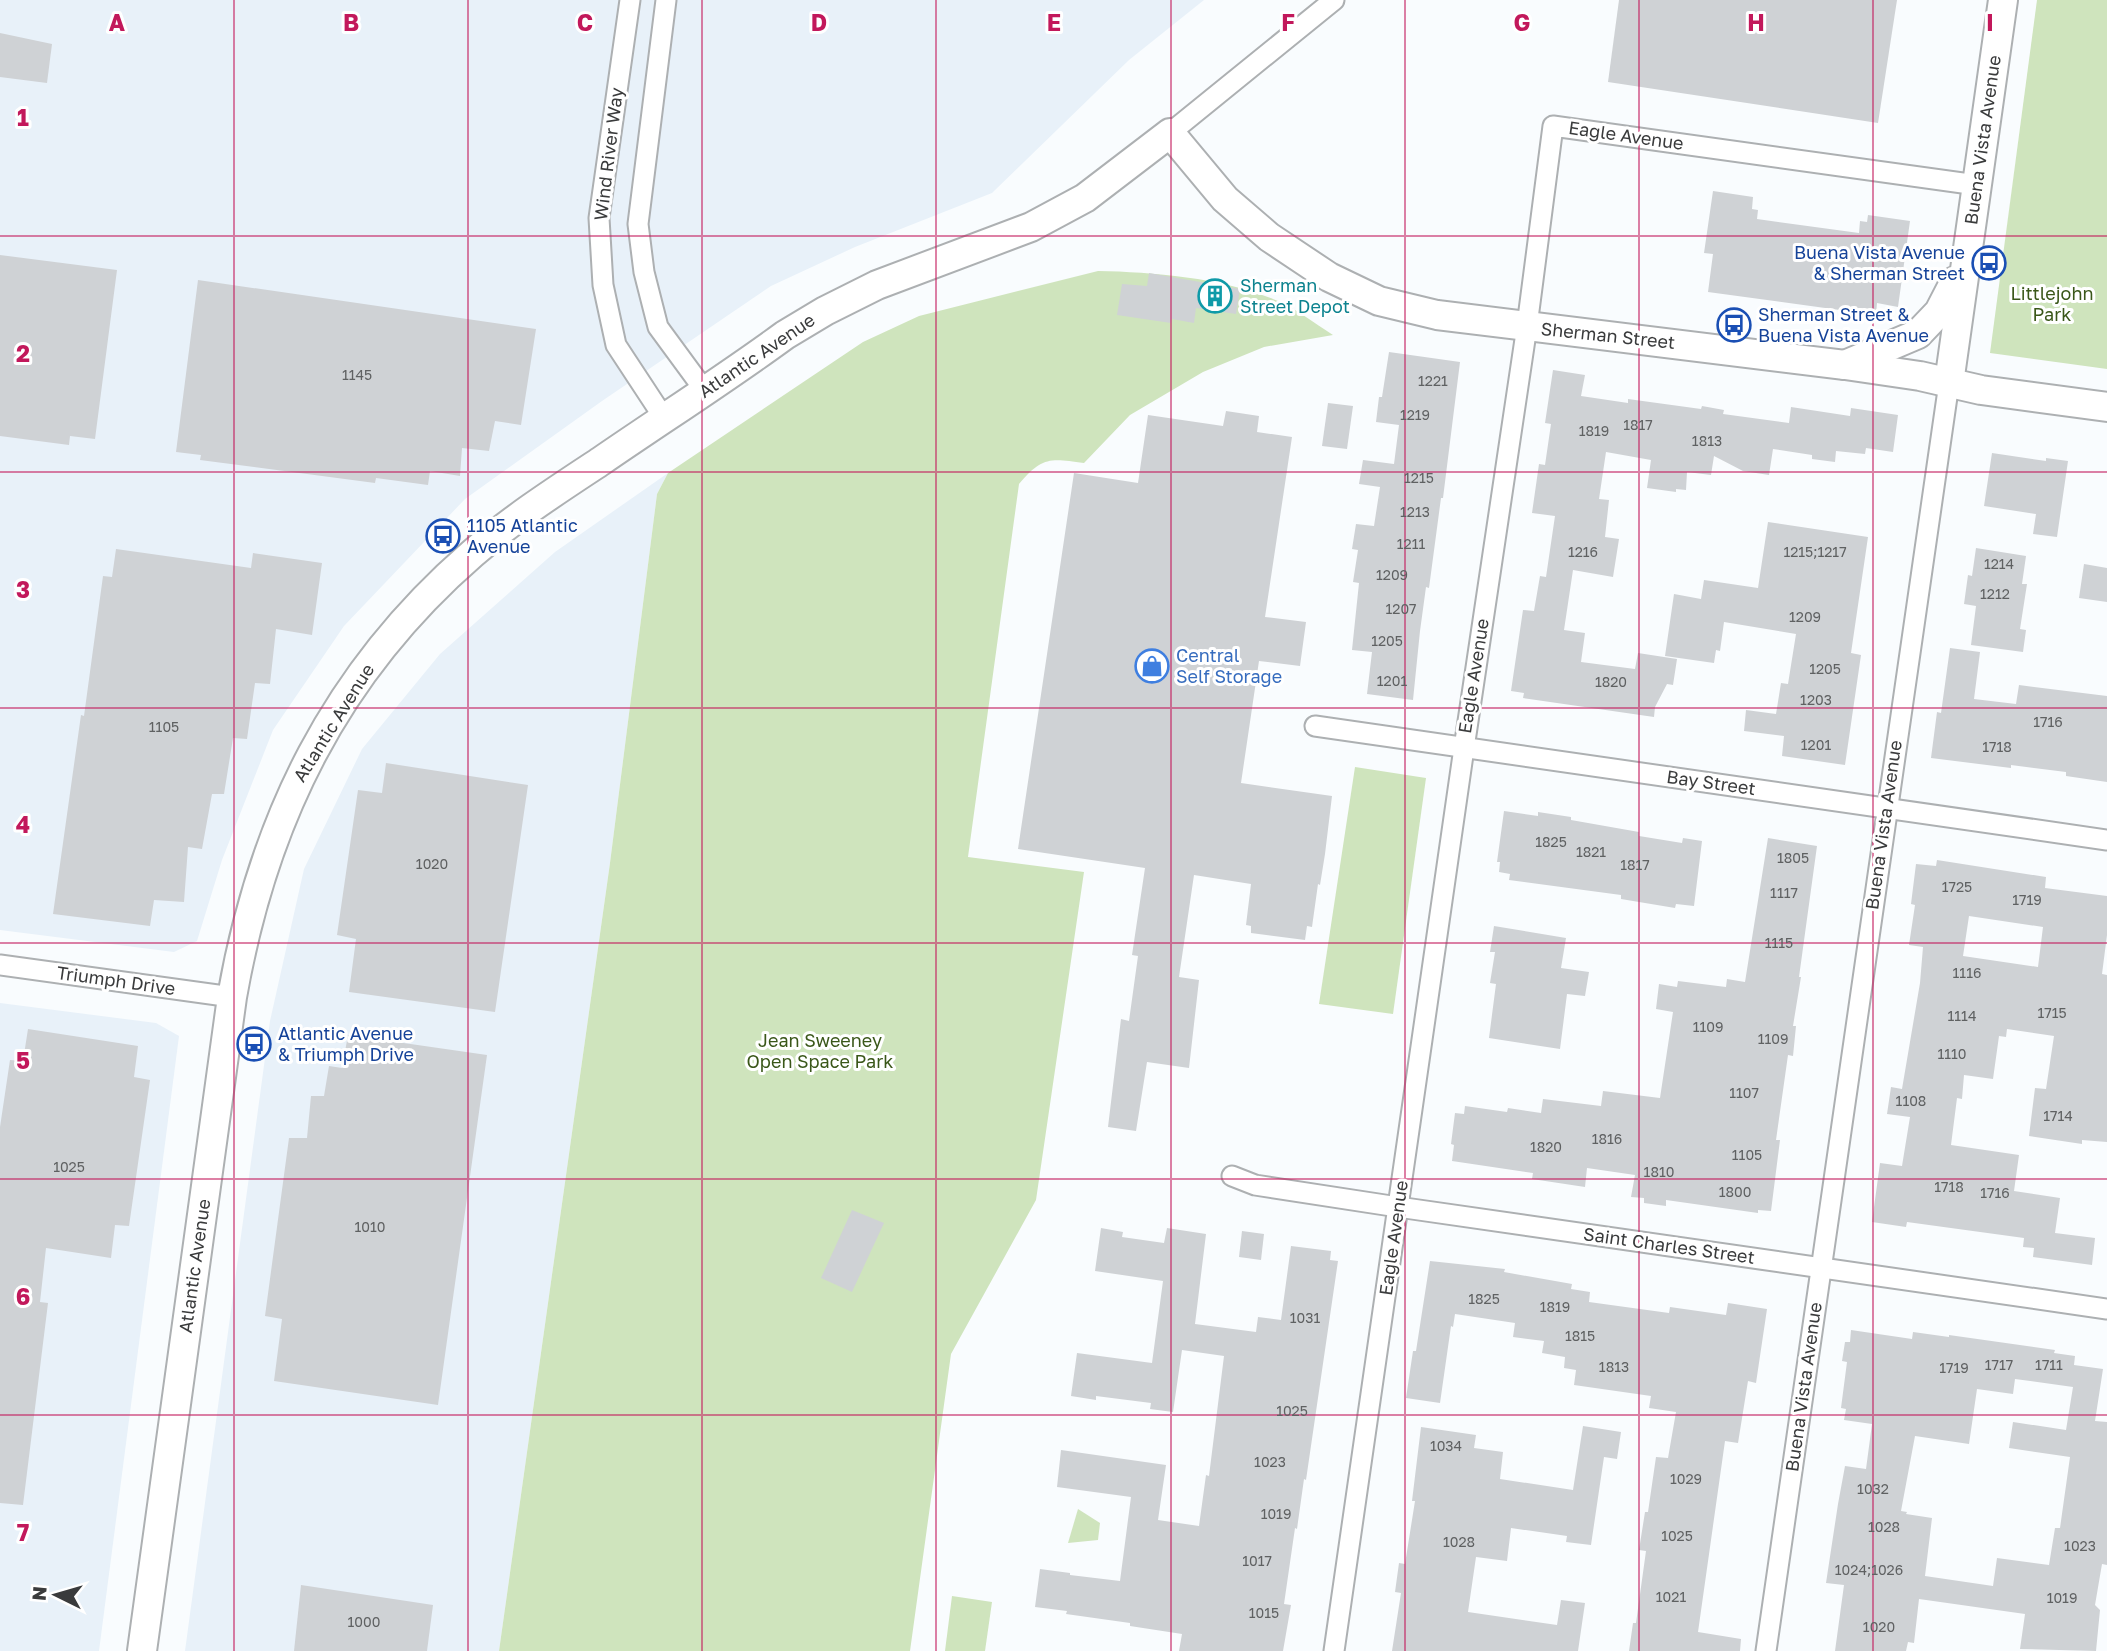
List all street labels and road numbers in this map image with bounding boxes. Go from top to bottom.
street label: Buena Vista Avenue [1959,54,2005,226]
street label: Wind River Way [589,86,627,222]
street label: Eagle Avenue [1567,116,1685,154]
street label: Atlantic Avenue [694,308,819,402]
street label: Sherman Street [1540,317,1676,353]
street label: Eagle Avenue [1453,617,1493,735]
street label: Atlantic Avenue [288,659,378,786]
street label: Buena Vista Avenue [1860,739,1906,911]
street label: Bay Street [1665,765,1757,799]
street label: Triumph Drive [55,961,177,999]
street label: Eagle Avenue [1374,1179,1412,1297]
street label: Atlantic Avenue [174,1197,214,1334]
street label: Saint Charles Street [1582,1222,1756,1268]
street label: Buena Vista Avenue [1780,1301,1826,1473]

